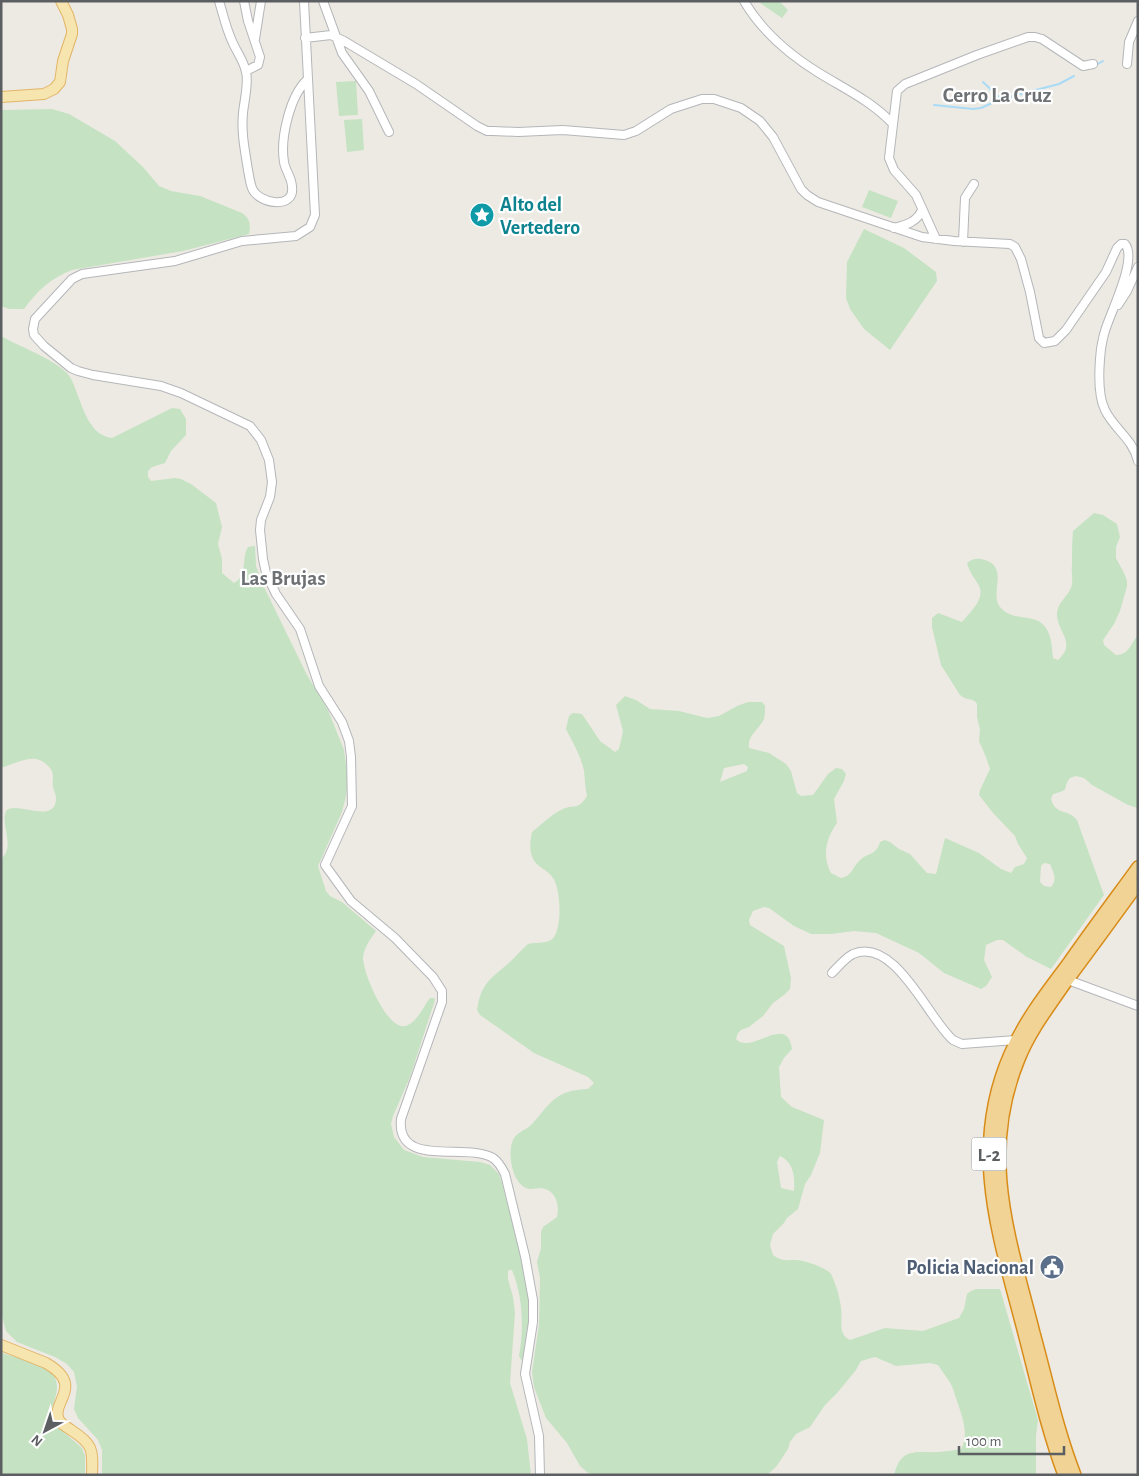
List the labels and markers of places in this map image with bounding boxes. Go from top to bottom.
place label: Alto del Vertedero [500,195,580,238]
place icon: Alto del Vertedero [469,202,495,228]
public building icon: Policia Nacional [1039,1254,1065,1280]
place label: Policia Nacional [906,1258,1034,1278]

